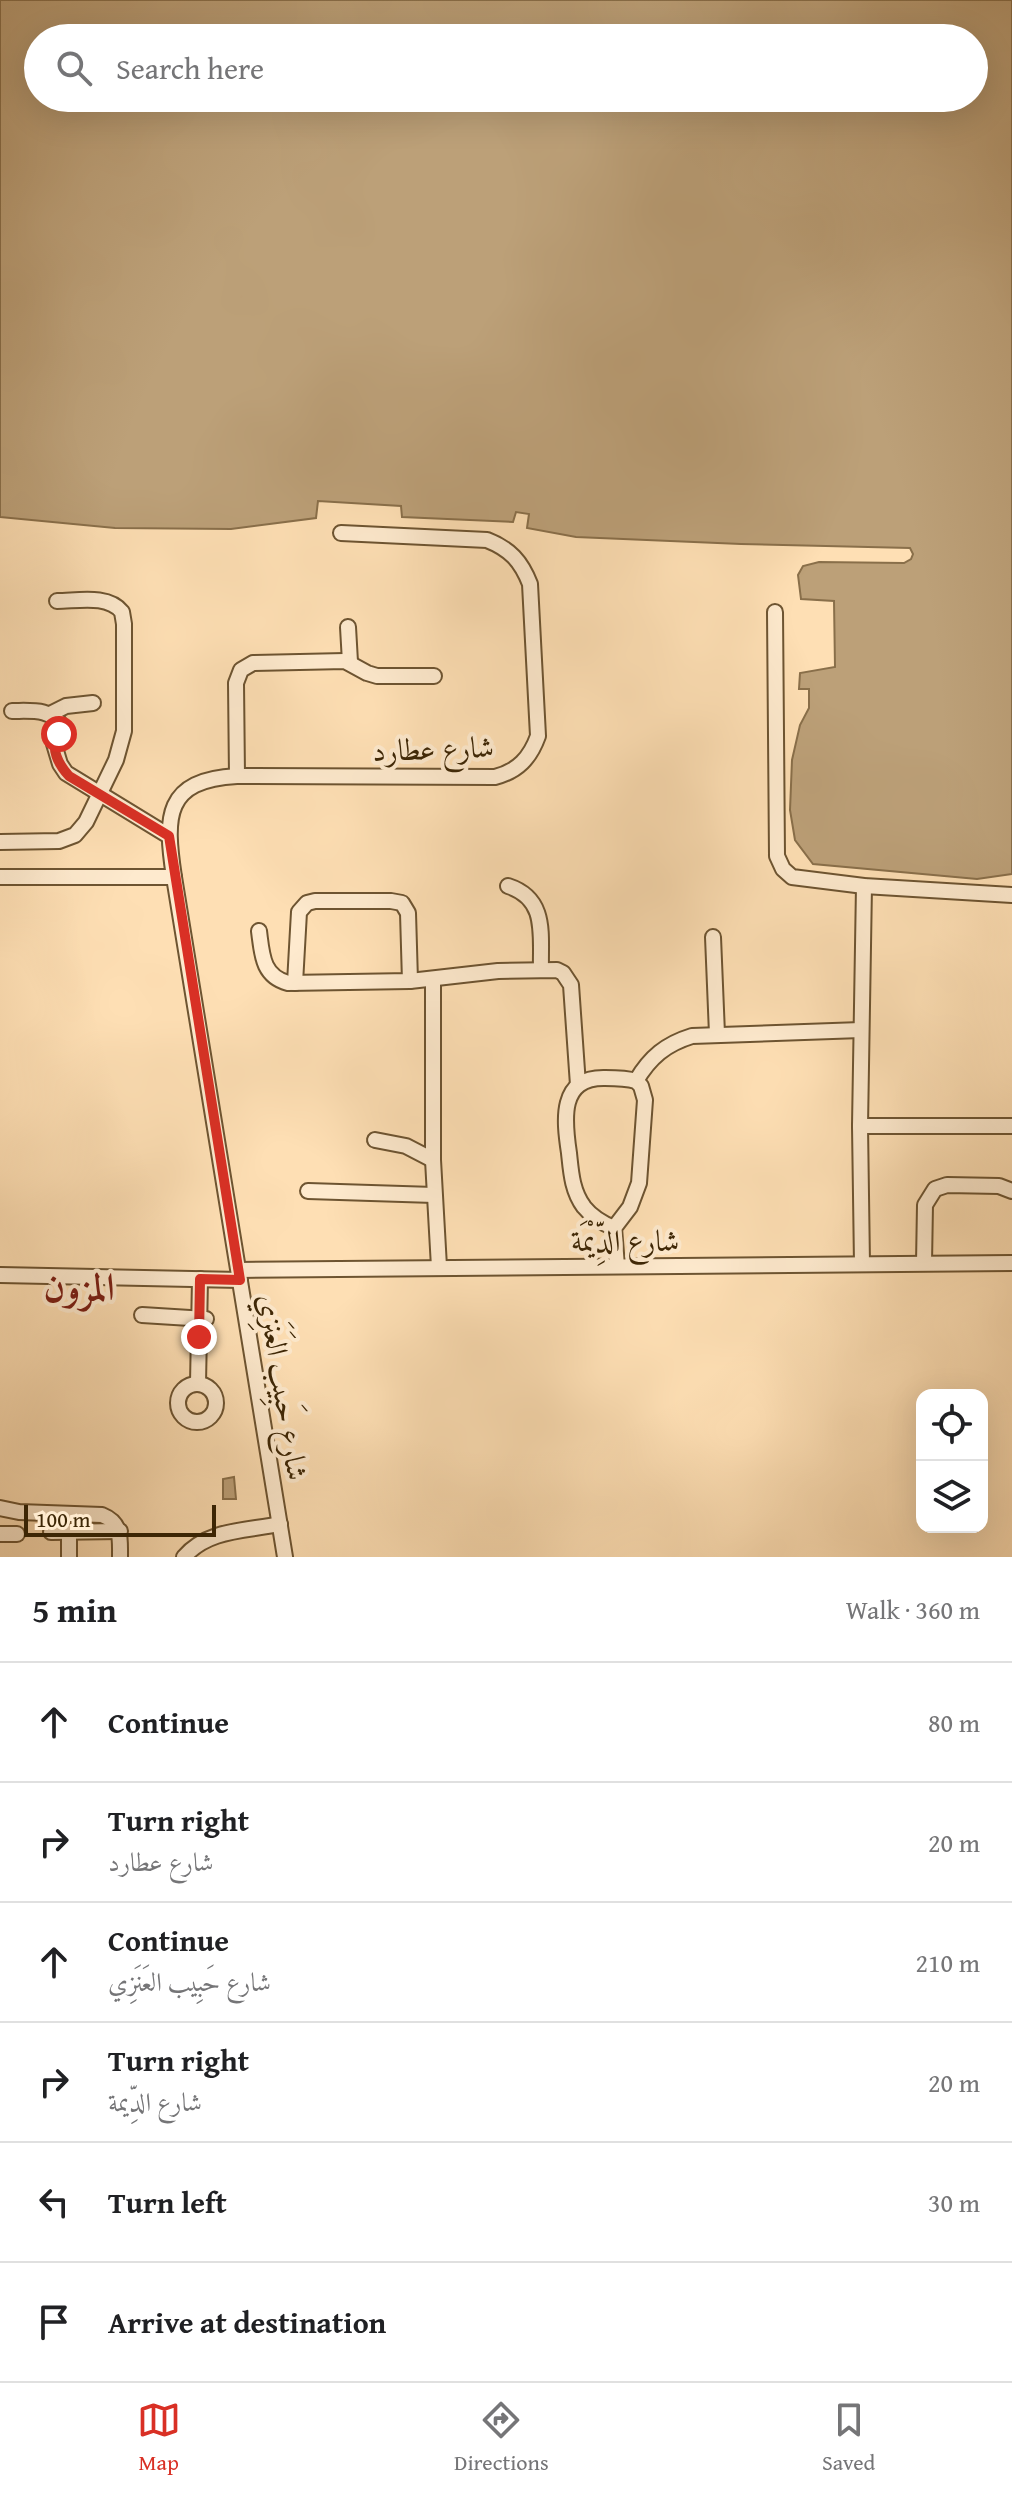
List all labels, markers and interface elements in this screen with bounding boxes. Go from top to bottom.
search box [24,24,988,112]
icon: search [52,46,96,90]
text: Search here [116,46,264,90]
route start [41,716,77,752]
street label: شارع عطارد [371,724,495,776]
street label: شارع الدِّيْمَة [571,1218,679,1266]
district label: المزون [43,1258,115,1314]
street label: شارع حَبِيب العَنَزِي [244,1291,320,1484]
route end [181,1319,217,1355]
map controls [916,1389,988,1533]
button: locate [916,1389,988,1461]
button: layers [916,1461,988,1533]
scale bar [24,1501,216,1537]
text: 100 m [36,1503,91,1535]
text: 5 min [32,1585,117,1634]
text: Walk · 360 m [846,1590,980,1629]
icon: ahead [32,1700,76,1744]
text: Continue [108,1700,229,1744]
text: 80 m [928,1703,980,1742]
text: Turn right [108,1798,249,1842]
icon: right [32,1820,76,1864]
text: 20 m [928,1823,980,1862]
text: شارع عطارد [108,1842,214,1881]
text: Continue [108,1918,229,1962]
icon: ahead [32,1940,76,1984]
text: 210 m [915,1943,980,1982]
text: شارع حَبِيب العَنَزِي [108,1962,271,2001]
text: Turn right [108,2038,249,2082]
icon: right [32,2060,76,2104]
text: 20 m [928,2063,980,2102]
text: شارع الدِّيمة [108,2082,202,2121]
icon: left [32,2180,76,2224]
text: Turn left [108,2180,227,2224]
text: 30 m [928,2183,980,2222]
icon: arrive [32,2300,76,2344]
text: Arrive at destination [108,2300,386,2344]
tab: Map [137,2398,181,2478]
tab: Directions [454,2398,549,2478]
tab: Saved [822,2398,875,2478]

